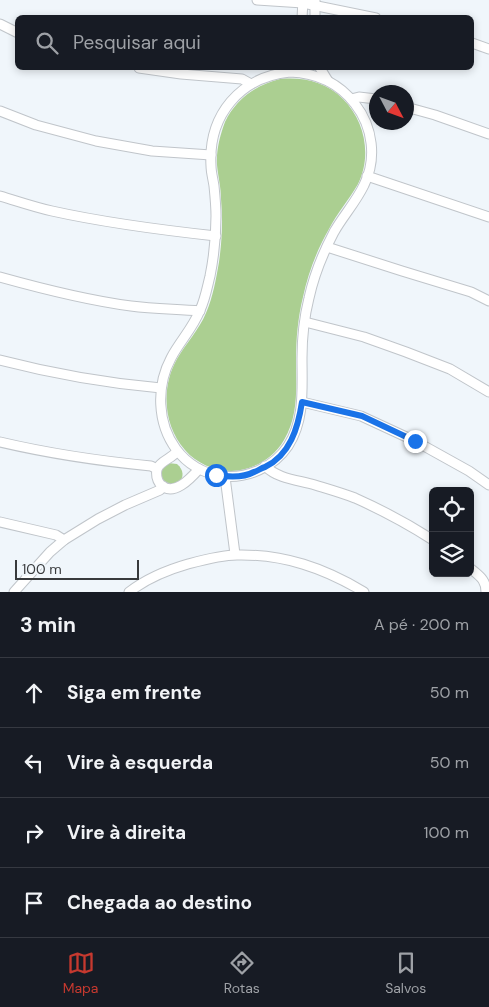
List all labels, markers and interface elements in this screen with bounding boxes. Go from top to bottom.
search box [15,15,474,70]
icon: search [33,29,61,57]
text: Pesquisar aqui [73,30,201,55]
north arrow [369,85,414,130]
route end [404,430,427,453]
route start [205,464,228,487]
map controls [429,487,474,577]
button: locate [429,487,474,532]
button: layers [429,532,474,577]
scale bar [15,557,139,580]
text: 100 m [22,560,62,578]
text: 3 min [20,611,76,639]
text: A pé · 200 m [374,614,469,635]
icon: ahead [20,679,48,707]
text: Siga em frente [67,680,202,705]
text: 50 m [430,682,469,703]
icon: left [20,749,48,777]
text: Vire à esquerda [67,750,213,775]
text: 50 m [430,752,469,773]
icon: right [20,819,48,847]
text: Vire à direita [67,820,186,845]
text: 100 m [424,822,469,843]
icon: arrive [20,889,48,917]
text: Chegada ao destino [67,890,252,915]
tab: Mapa [63,949,98,997]
tab: Rotas [224,949,260,997]
tab: Salvos [385,949,426,997]

